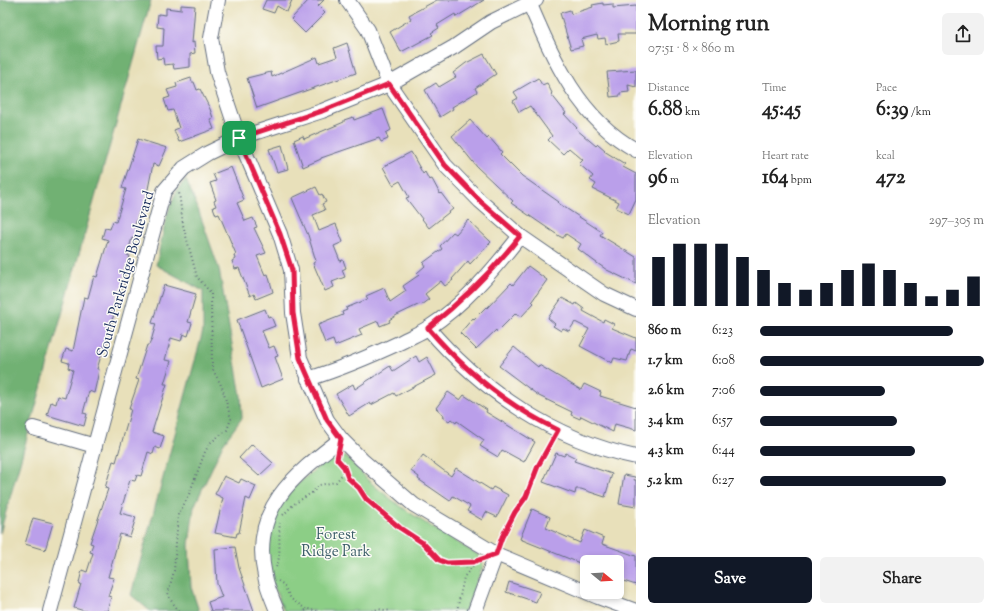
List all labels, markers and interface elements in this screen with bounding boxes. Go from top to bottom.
text: Morning run [648,9,770,41]
button: share [942,13,984,55]
text: 07:51 · 8 × 860 m [648,40,735,58]
text: Distance [648,80,689,96]
text: Time [762,80,786,96]
text: Pace [876,80,897,96]
text: 6.88 [648,96,683,125]
text: 45:45 [762,96,801,125]
text: 6:39 [876,96,909,125]
text: km [683,104,700,120]
text: /km [909,104,931,120]
pin [222,121,256,155]
icon: arrive [228,127,250,149]
text: Elevation [648,148,693,164]
text: Heart rate [762,148,809,164]
text: kcal [876,148,895,164]
text: 96 [648,164,668,193]
text: 164 [762,164,788,193]
text: 472 [876,164,905,193]
text: m [668,172,679,188]
text: bpm [788,172,812,188]
street label: South Parkridge Boulevard [93,188,160,360]
text: Elevation [648,212,701,230]
text: 297–305 m [929,212,984,230]
text: 860 m [648,322,681,340]
text: 6:23 [712,322,733,340]
text: 1.7 km [648,352,683,370]
text: 6:08 [712,352,735,370]
text: 2.6 km [648,382,684,400]
text: 7:06 [712,382,735,400]
text: 3.4 km [648,412,684,430]
text: 6:57 [712,412,733,430]
text: 4.3 km [648,442,684,460]
text: 6:44 [712,442,735,460]
text: 5.2 km [648,472,682,490]
text: 6:27 [712,472,734,490]
park label: Forest Ridge Park [301,525,371,563]
north arrow [580,555,624,599]
map controls [580,555,624,599]
button: Save [648,557,812,603]
button: Share [820,557,984,603]

